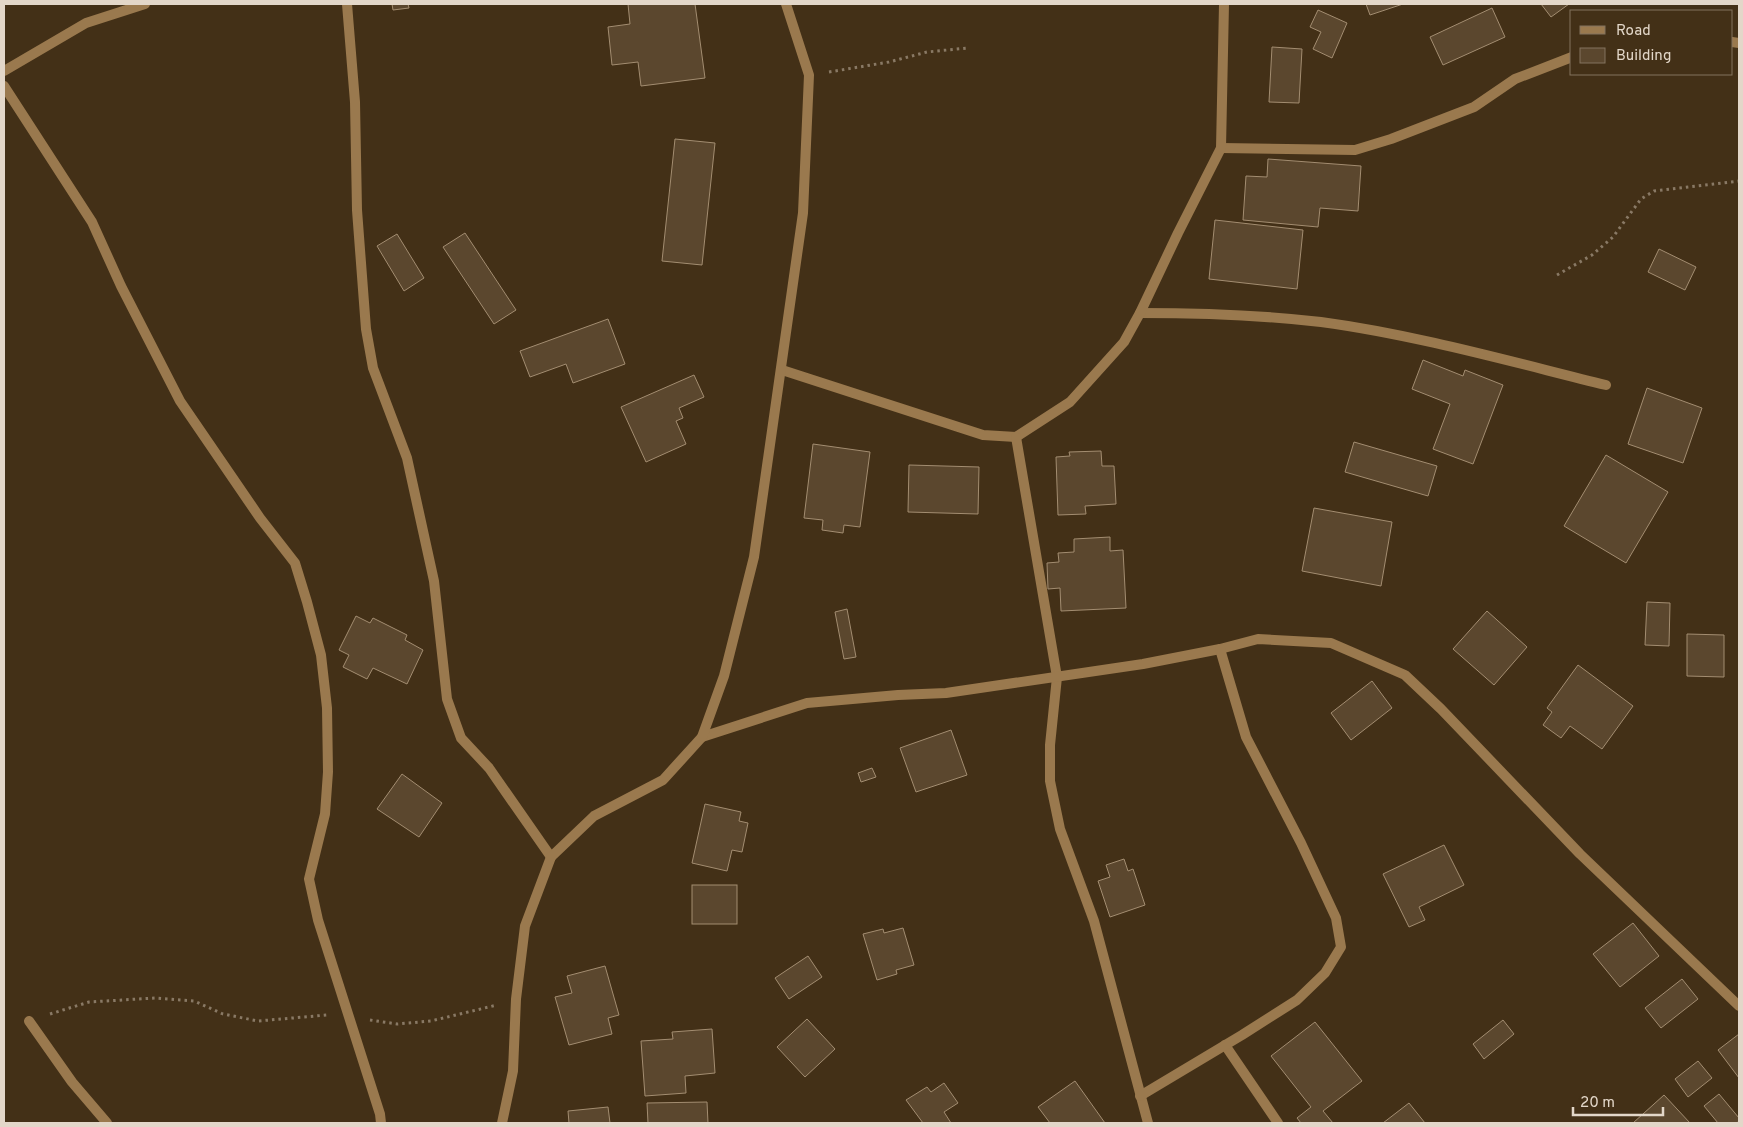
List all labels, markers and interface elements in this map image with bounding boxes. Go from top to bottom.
legend [1570,10,1733,75]
text: Road [1616,22,1651,41]
text: Building [1616,47,1671,66]
scale bar [1573,1084,1663,1116]
text: 20 m [1580,1094,1615,1113]

